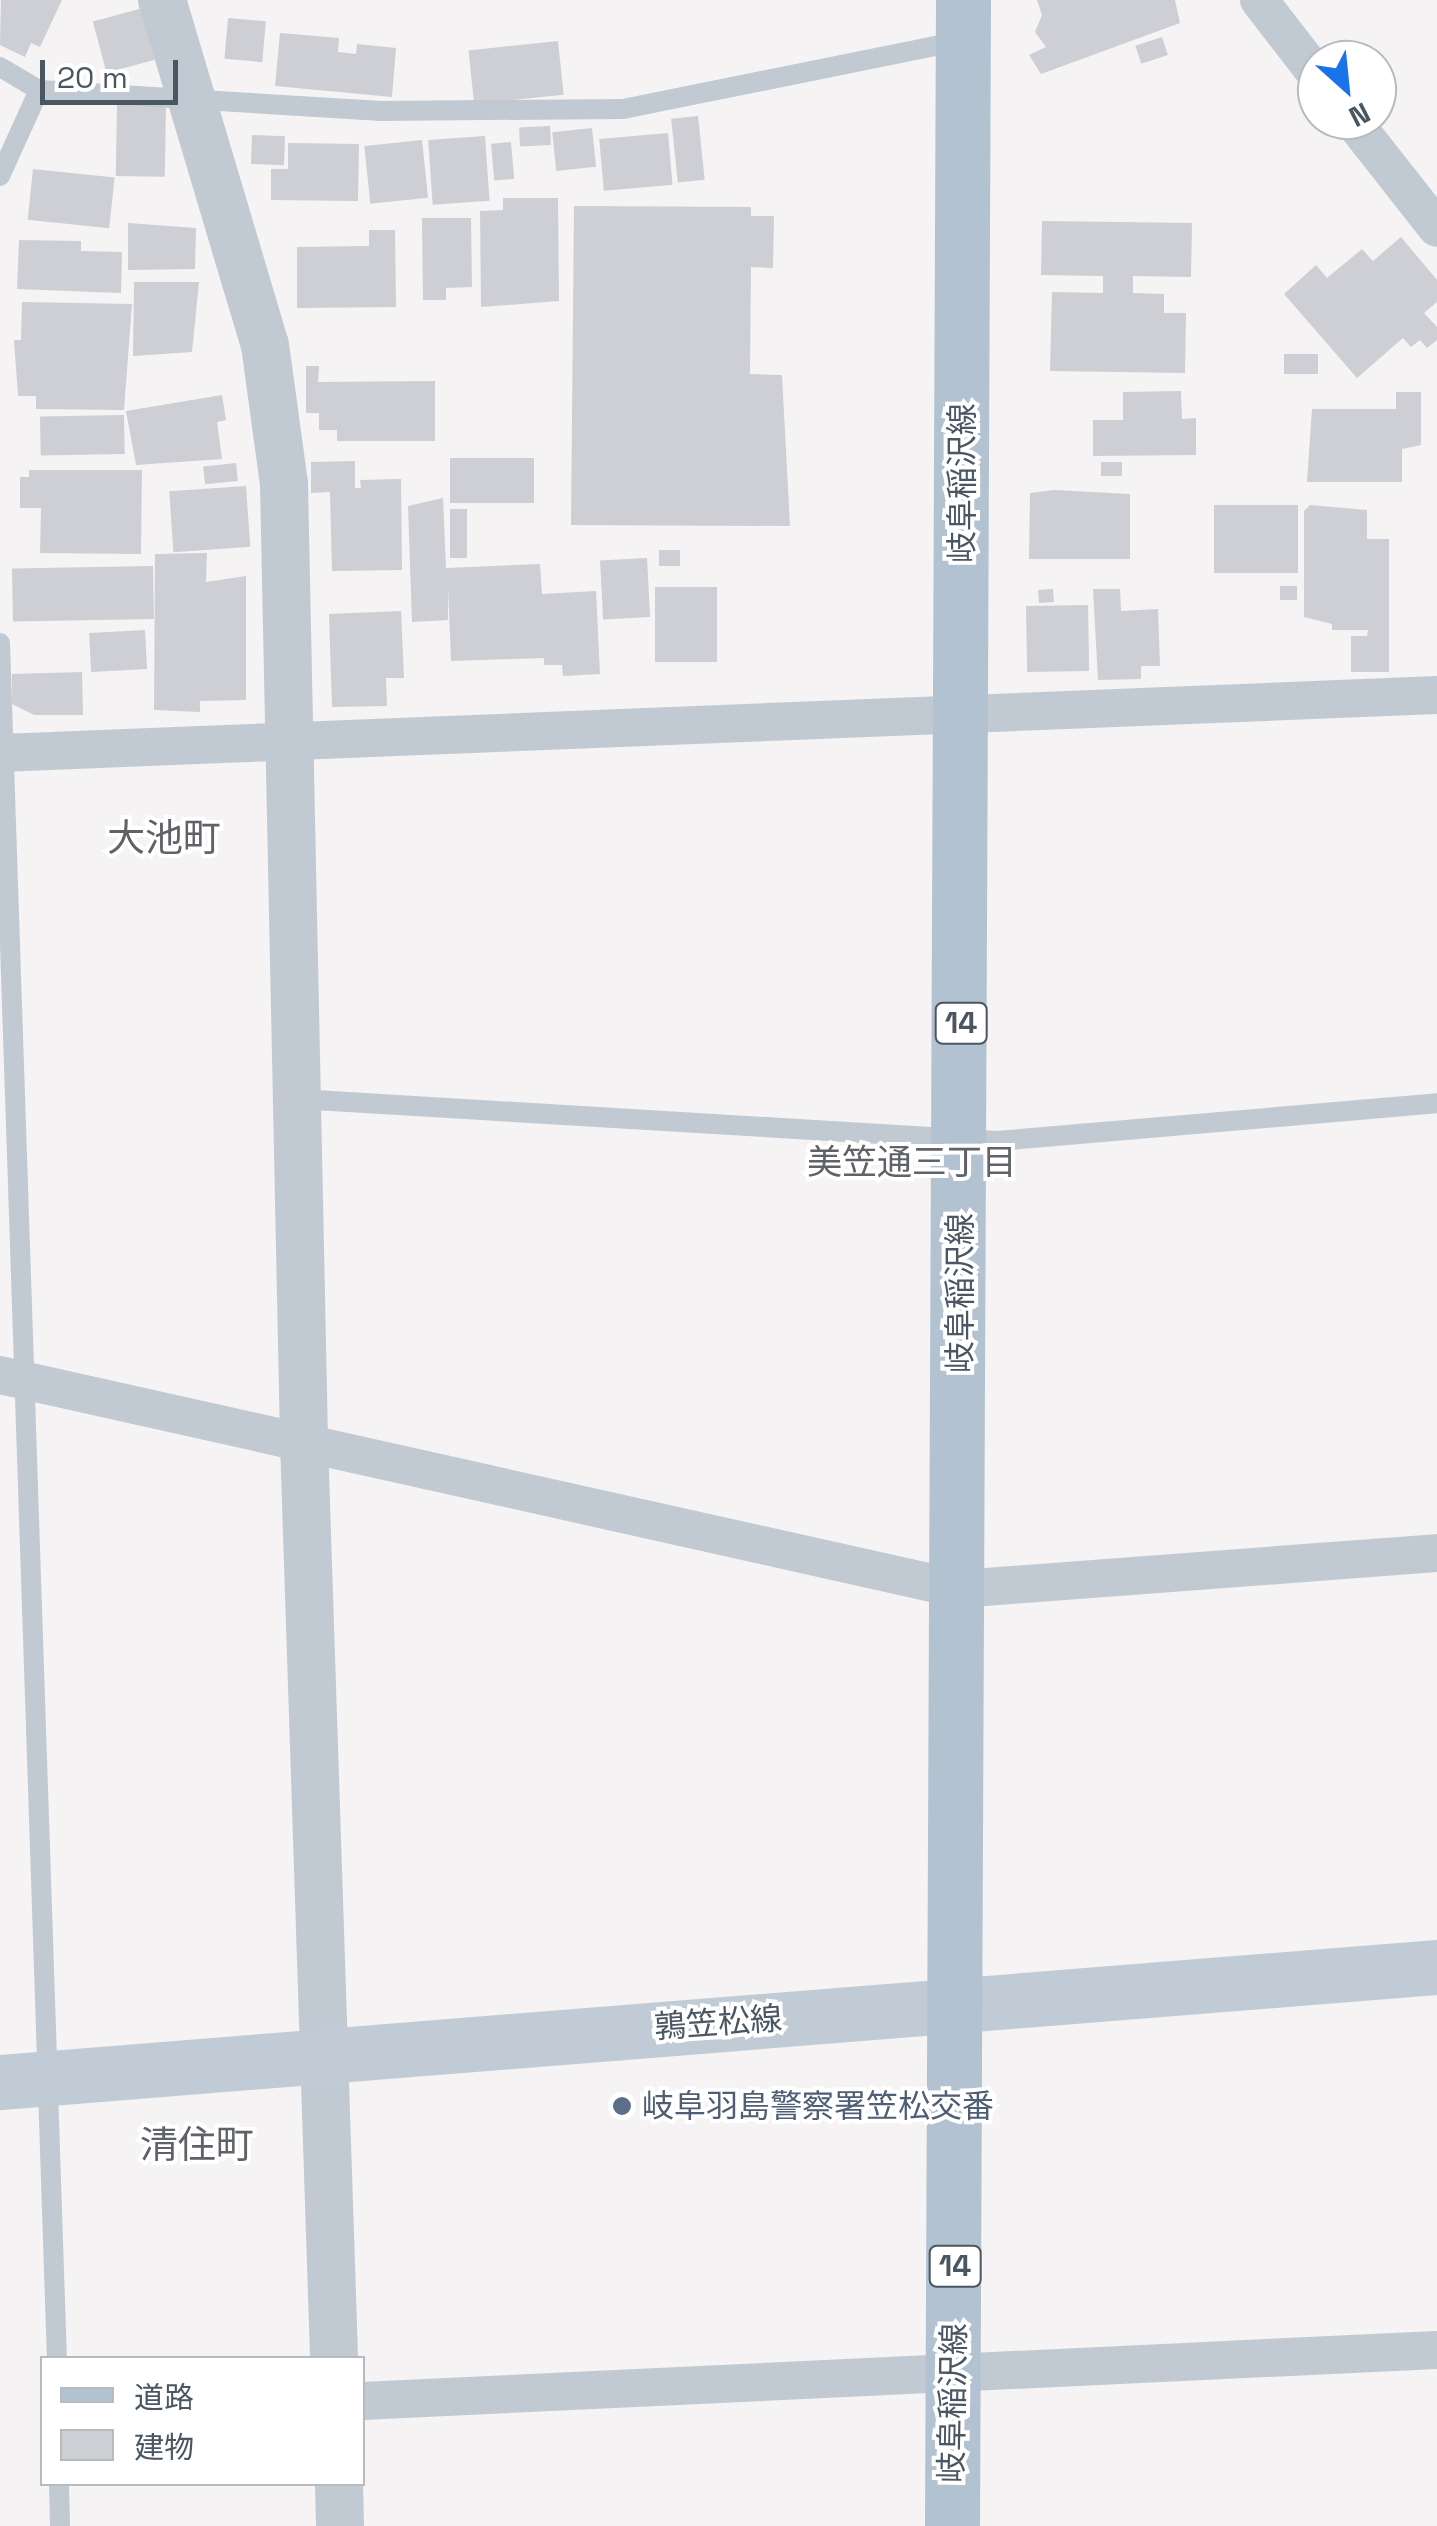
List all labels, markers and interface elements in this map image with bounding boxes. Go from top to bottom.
scale bar [45,40,182,102]
north arrow [1297,40,1397,140]
text: 20 m [57,58,128,97]
text: N [1343,95,1376,135]
street label: 岐阜稲沢線 [943,403,981,563]
district label: 大池町 [107,816,221,862]
road number: 14 [934,998,988,1048]
district label: 美笠通三丁目 [807,1141,1017,1183]
street label: 岐阜稲沢線 [941,1213,979,1373]
street label: 鶉笠松線 [653,1999,783,2047]
place label: 岐阜羽島警察署笠松交番 [642,2087,994,2125]
marker: 岐阜羽島警察署笠松交番 [611,2095,633,2117]
district label: 清住町 [140,2123,254,2169]
road number: 14 [928,2241,982,2291]
street label: 岐阜稲沢線 [932,2323,974,2483]
legend [40,2356,365,2486]
text: 道路 [134,2378,194,2417]
text: 建物 [134,2428,194,2467]

